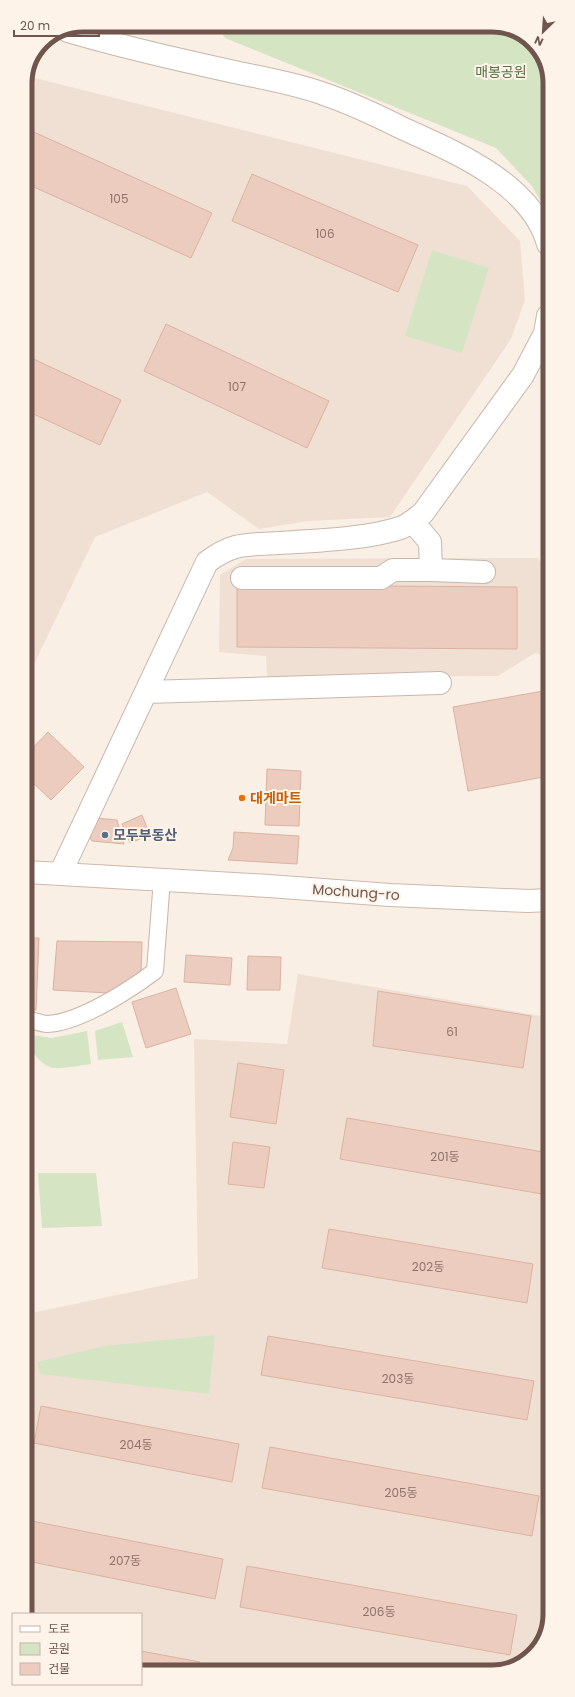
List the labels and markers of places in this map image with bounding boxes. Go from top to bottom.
place label: 대게마트 [250,788,302,808]
marker: 대게마트 [237,793,247,803]
place label: 모두부동산 [113,825,178,845]
marker: 모두부동산 [100,830,110,840]

